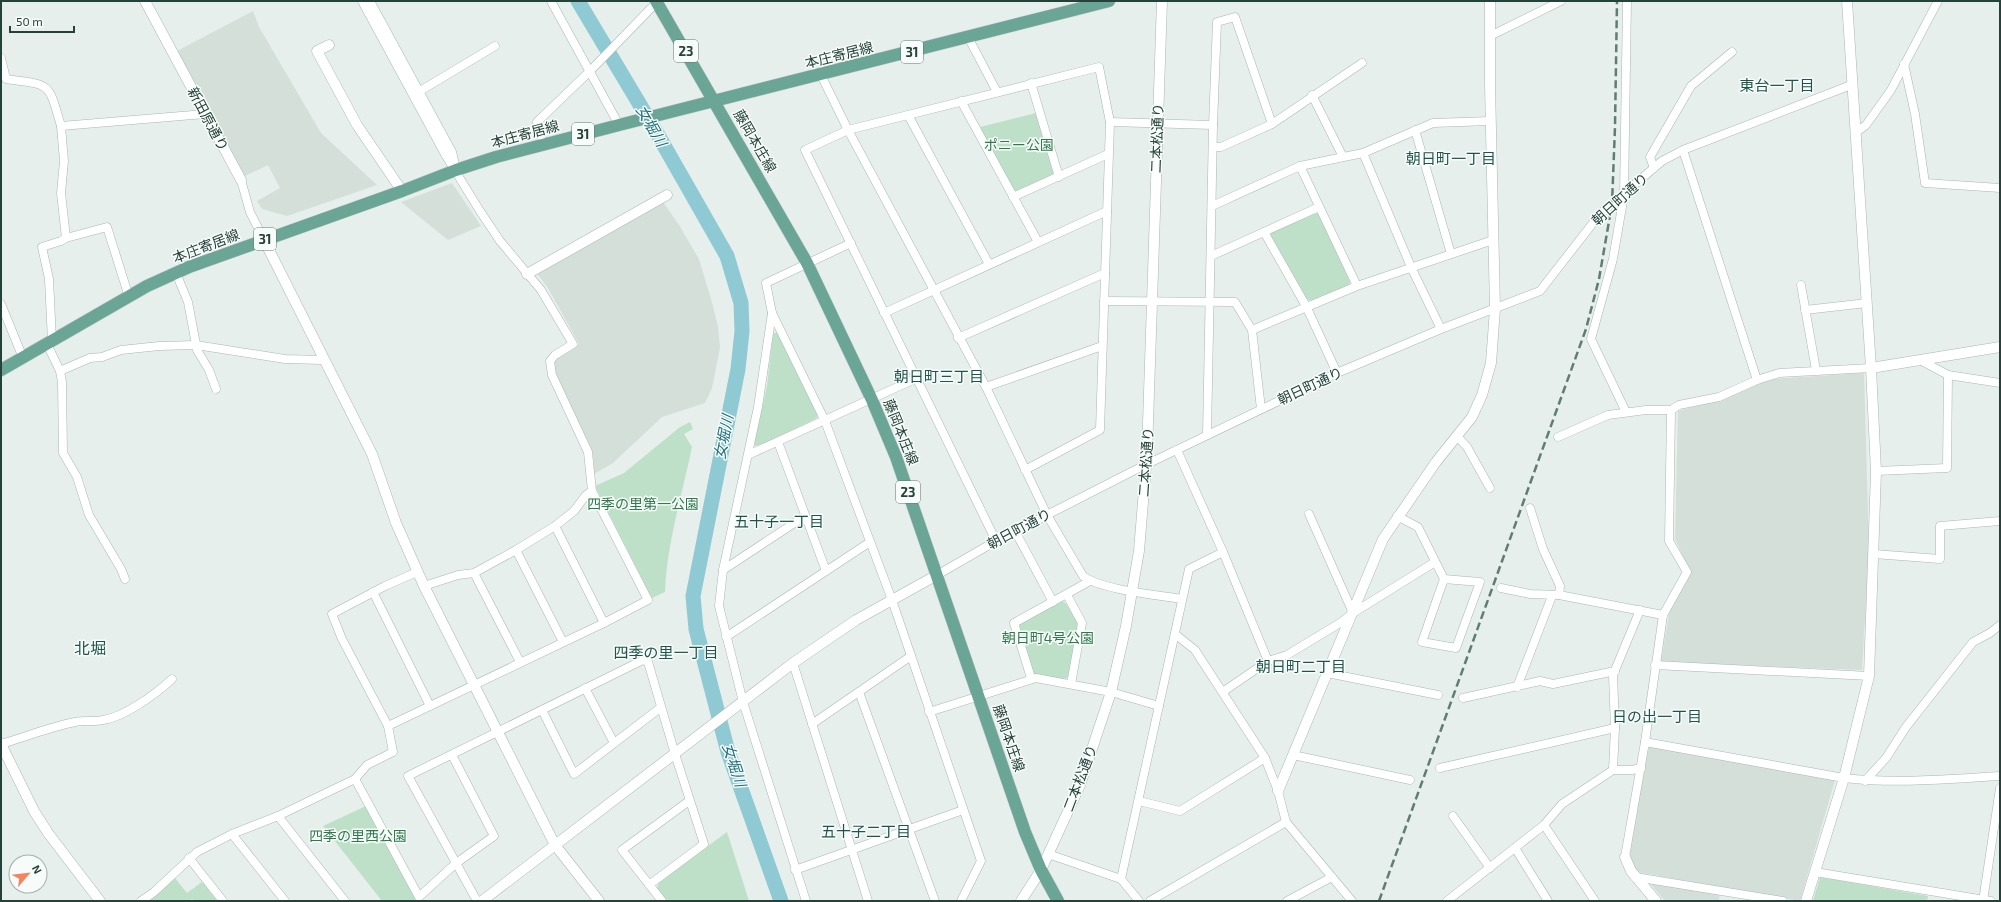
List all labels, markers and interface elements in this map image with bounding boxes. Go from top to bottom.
scale bar [10,8,74,34]
text: 50 m [16,14,43,28]
street label: 本庄寄居線 [803,38,875,71]
road number: 23 [674,40,698,62]
road number: 31 [901,41,923,63]
district label: 東台一丁目 [1739,76,1815,94]
street label: 新田原通り [185,84,232,154]
water label: 女堀川 [633,102,672,151]
street label: 二本松通り [1147,103,1166,173]
street label: 藤岡本庄線 [731,106,780,175]
street label: 本庄寄居線 [489,116,561,151]
road number: 31 [572,123,594,145]
park label: ポニー公園 [984,136,1054,153]
district label: 朝日町一丁目 [1406,149,1496,167]
street label: 朝日町通り [1588,169,1651,228]
street label: 本庄寄居線 [170,225,242,266]
road number: 31 [254,228,276,250]
street label: 朝日町通り [1274,363,1345,408]
district label: 朝日町三丁目 [894,367,984,385]
street label: 藤岡本庄線 [880,396,922,467]
water label: 女堀川 [710,411,737,461]
street label: 二本松通り [1135,426,1156,497]
road number: 23 [896,481,920,503]
park label: 四季の里第一公園 [587,495,699,512]
street label: 朝日町通り [984,505,1054,552]
district label: 五十子一丁目 [734,512,824,530]
park label: 朝日町4号公園 [1002,629,1094,646]
district label: 北堀 [74,638,106,657]
district label: 四季の里一丁目 [613,643,719,661]
district label: 朝日町二丁目 [1256,657,1346,675]
street label: 藤岡本庄線 [990,702,1029,774]
district label: 日の出一丁目 [1612,707,1702,725]
water label: 女堀川 [719,741,751,791]
street label: 二本松通り [1059,742,1100,814]
district label: 五十子二丁目 [821,822,911,840]
park label: 四季の里西公園 [309,827,407,844]
north arrow [8,854,48,894]
text: N [30,863,45,876]

